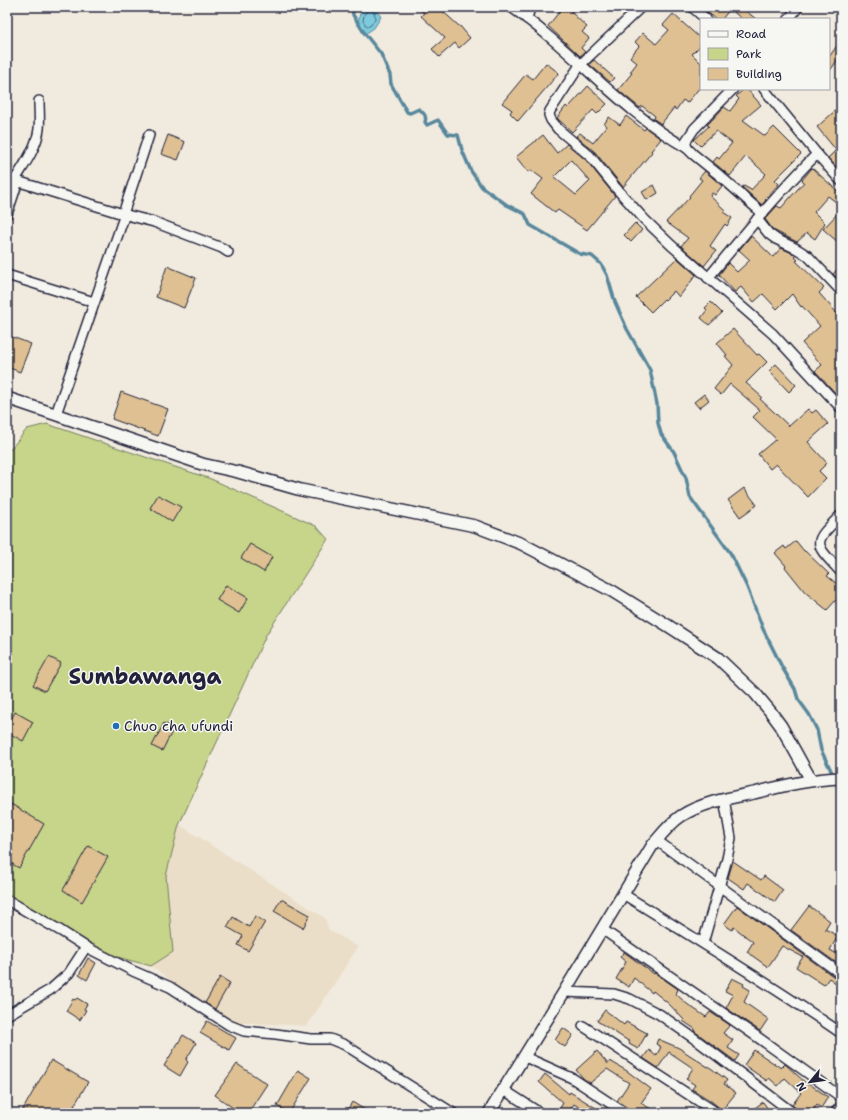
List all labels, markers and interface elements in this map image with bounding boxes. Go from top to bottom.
legend [700,18,830,90]
text: Road [736,26,767,42]
text: Park [736,46,762,62]
text: Building [736,66,782,82]
district label: Sumbawanga [68,662,222,691]
place label: Chuo cha ufundi [124,717,233,735]
marker: Chuo cha ufundi [111,721,121,731]
north arrow [790,1062,830,1102]
text: N [793,1079,810,1094]

